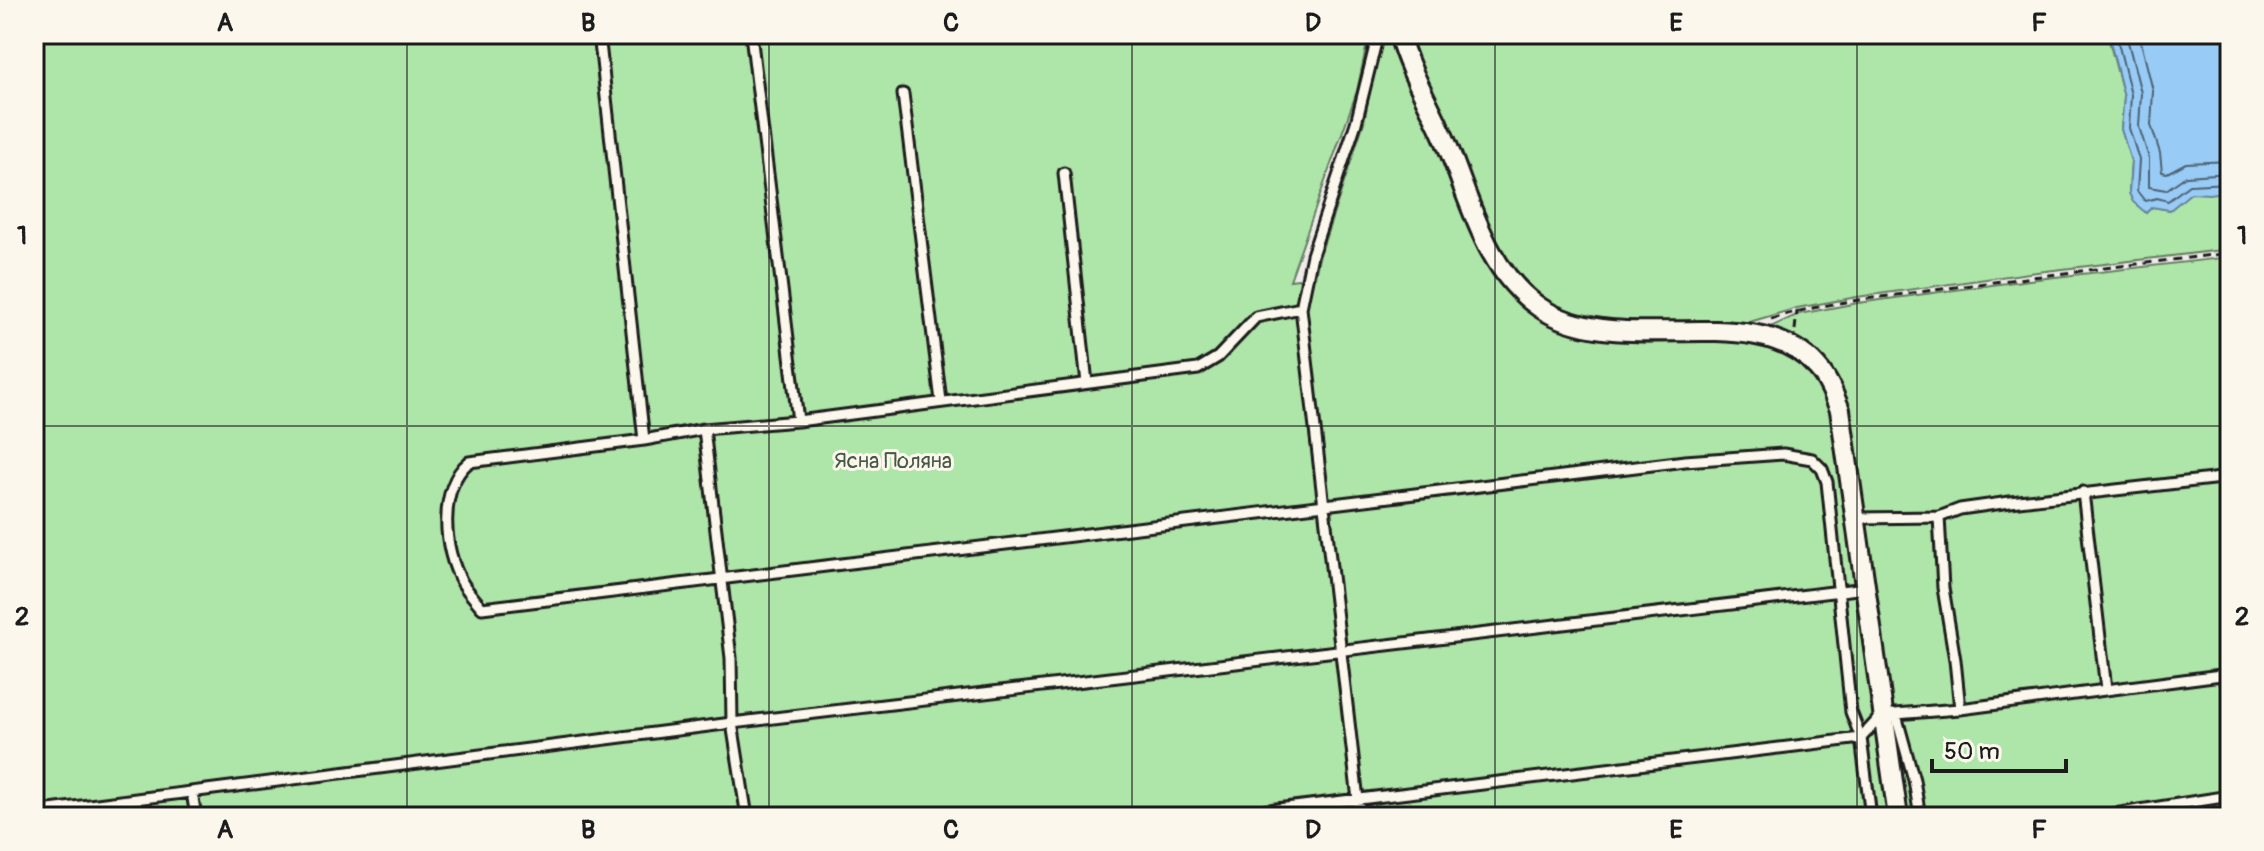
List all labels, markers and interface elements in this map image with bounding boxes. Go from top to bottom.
text: A [217,7,234,39]
text: B [581,7,595,39]
text: C [943,7,959,39]
text: D [1305,7,1321,39]
text: E [1669,7,1683,39]
text: F [2031,7,2047,39]
text: 1 [17,220,27,252]
text: 1 [2237,220,2247,252]
park label: Ясна Поляна [834,447,952,475]
text: 2 [15,601,29,633]
text: 2 [2235,601,2249,633]
scale bar [1932,723,2066,773]
text: 50 m [1944,737,2000,766]
text: A [217,814,234,846]
text: B [581,814,595,846]
text: C [943,814,959,846]
text: D [1305,814,1321,846]
text: E [1669,814,1683,846]
text: F [2031,814,2047,846]

